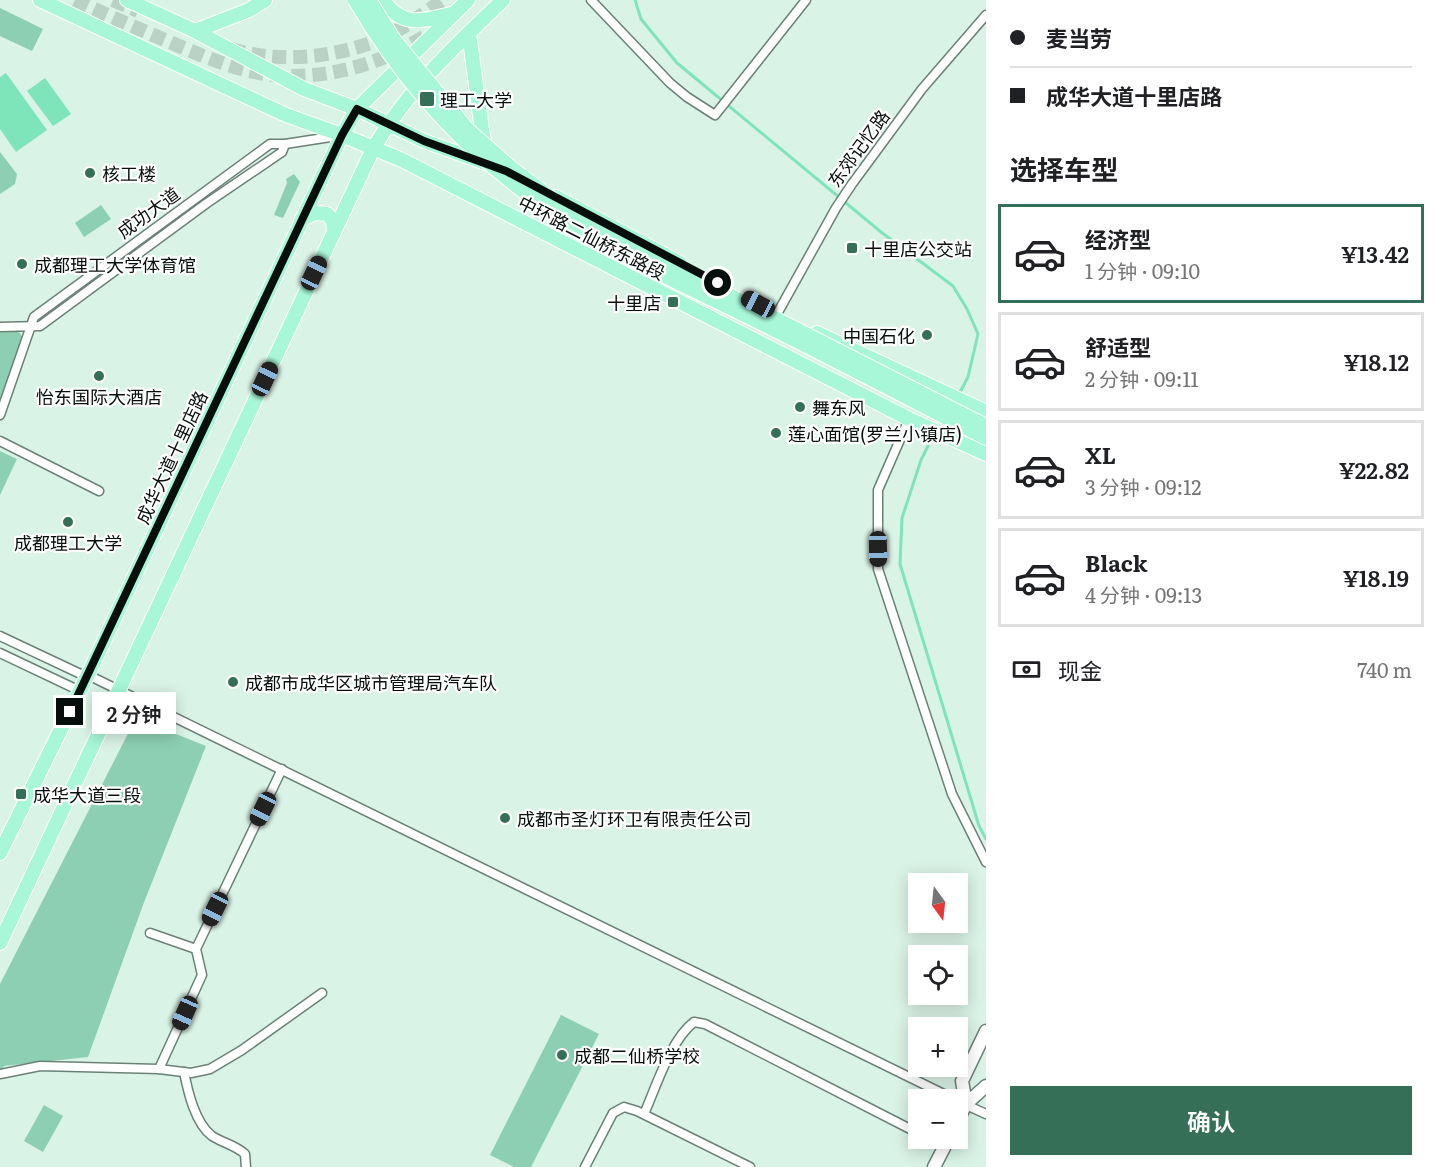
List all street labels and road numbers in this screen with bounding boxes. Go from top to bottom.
street label: 东郊记忆路 [821,104,895,192]
street label: 成功大道 [111,180,185,244]
street label: 中环路二仙桥东路段 [514,188,670,286]
street label: 成华大道十里店路 [128,386,214,528]

